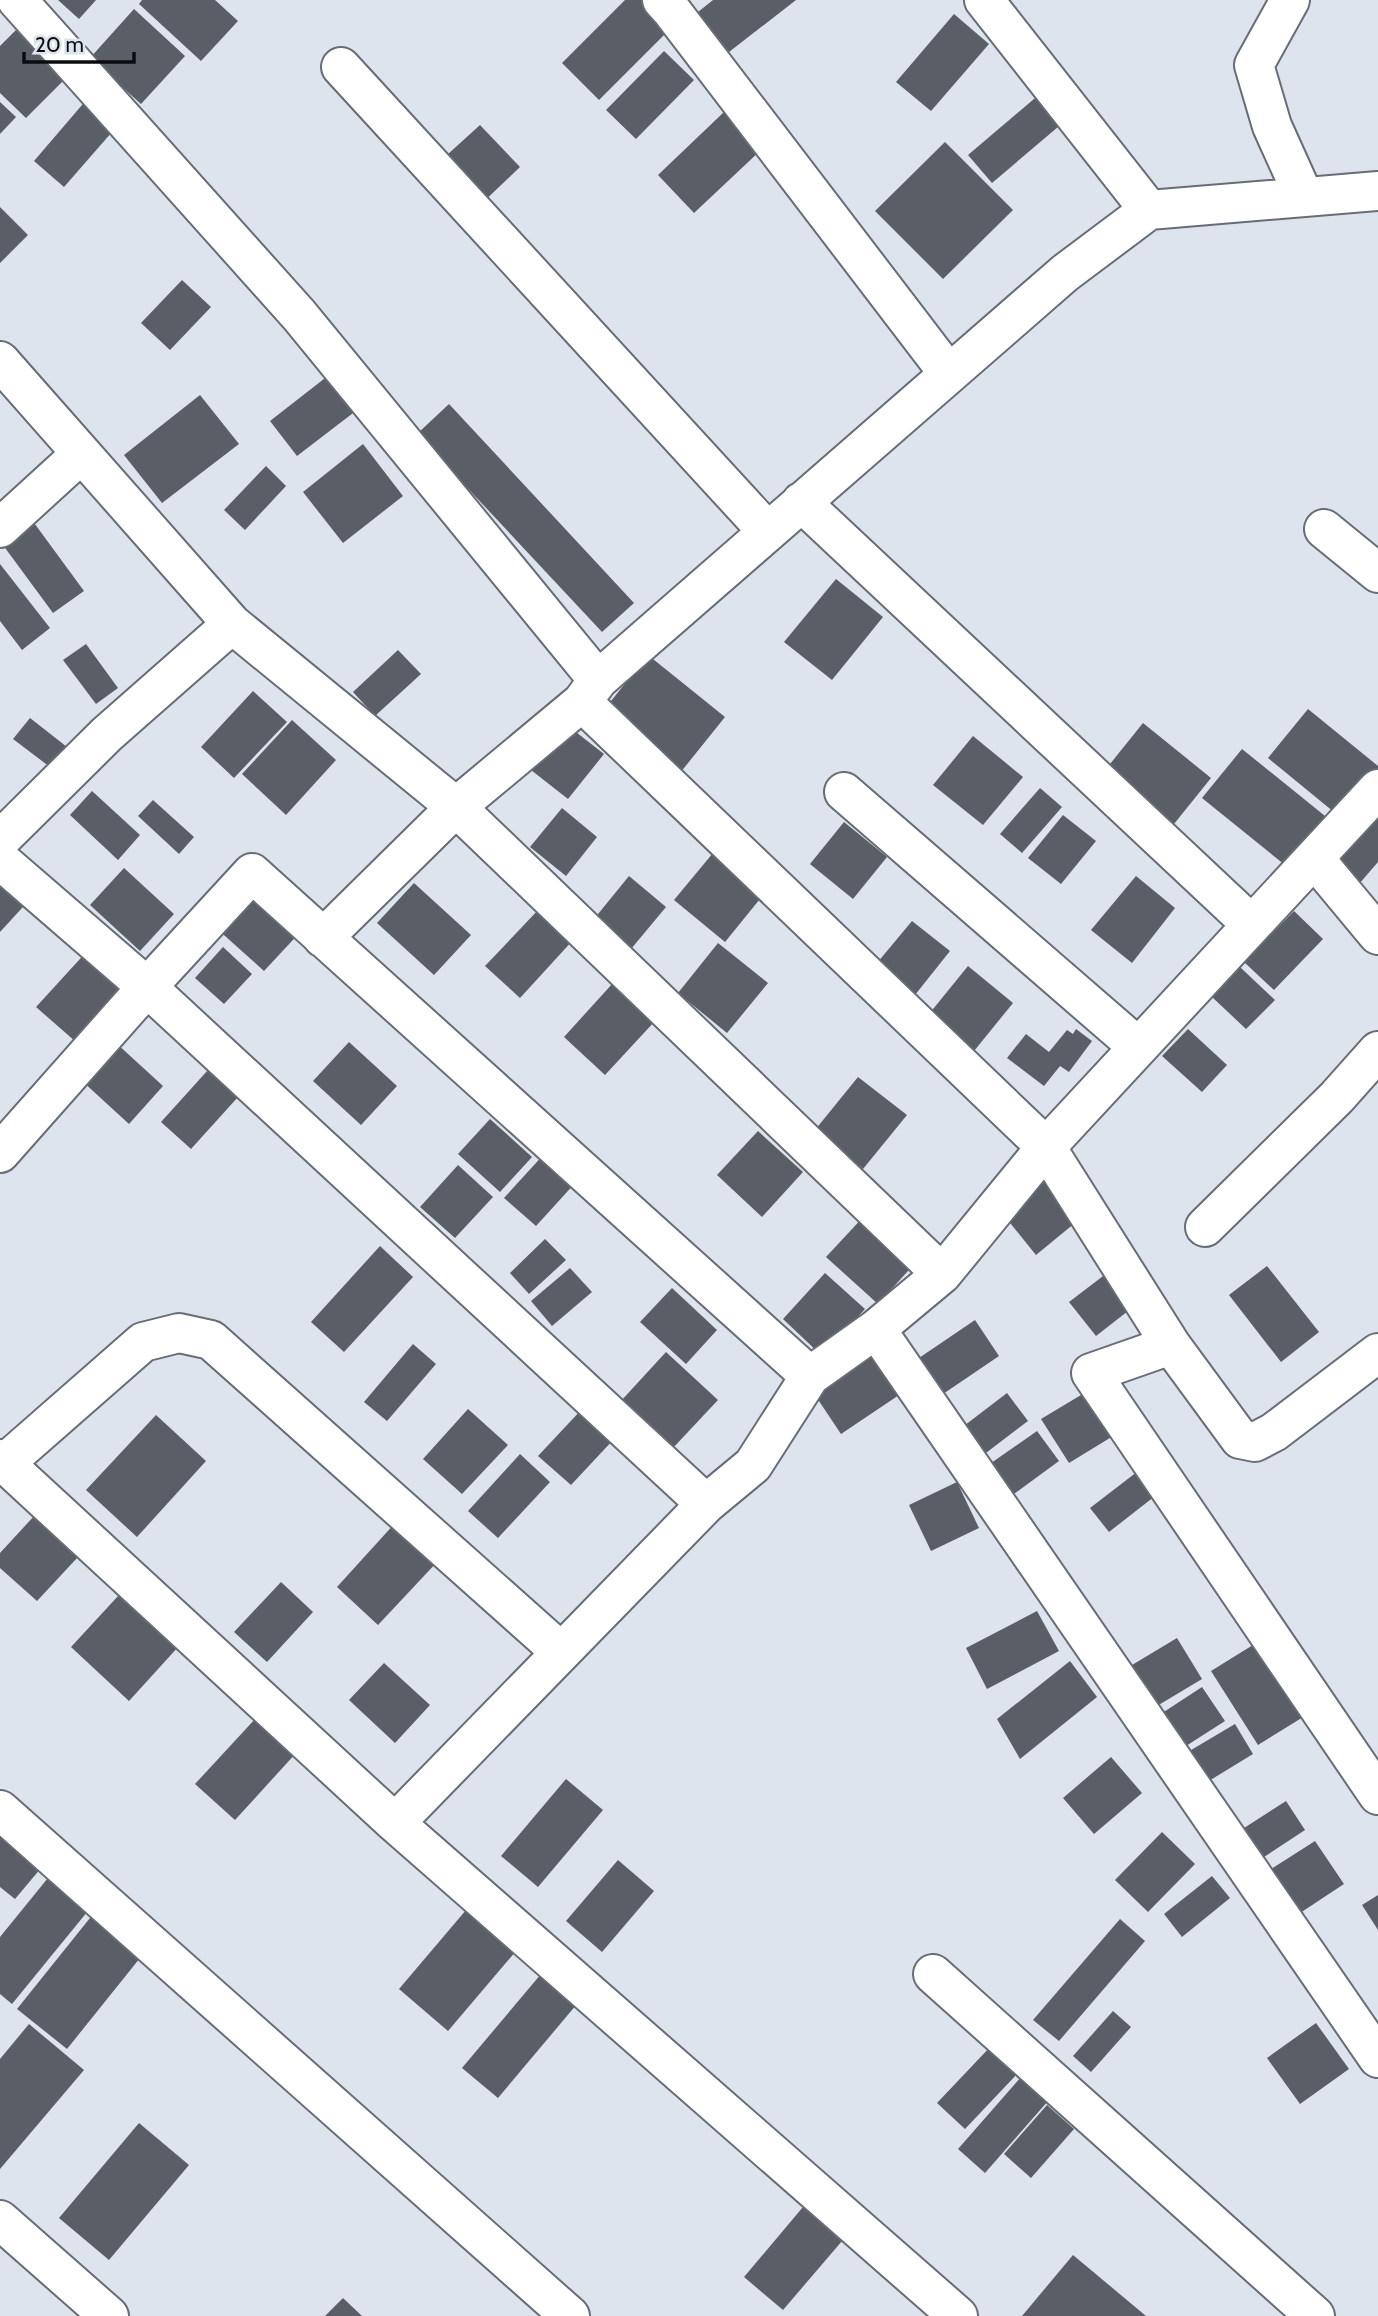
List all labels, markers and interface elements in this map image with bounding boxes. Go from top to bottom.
scale bar [24,21,135,65]
text: 20 m [35,32,84,57]

